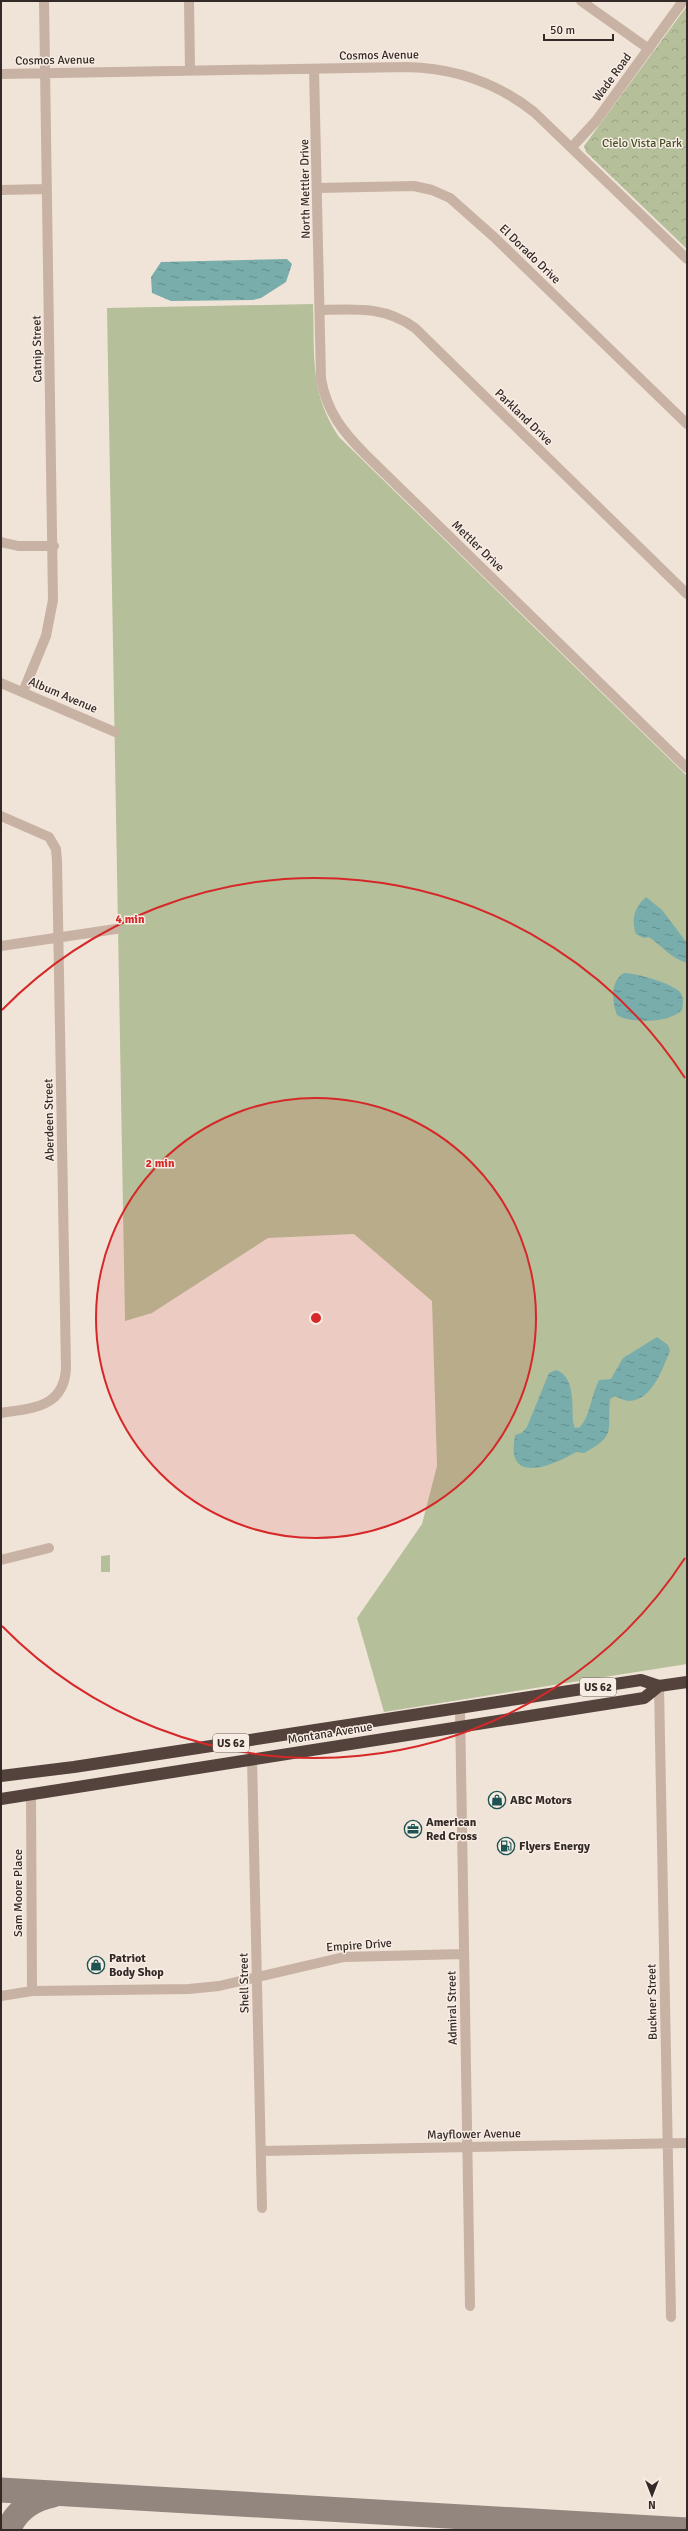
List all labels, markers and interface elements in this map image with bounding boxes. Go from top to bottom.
scale bar [544,16,613,42]
text: 50 m [550,23,575,38]
street label: Cosmos Avenue [339,47,419,64]
street label: Wade Road [590,50,635,105]
street label: Cosmos Avenue [15,52,95,69]
park label: Cielo Vista Park [602,136,682,151]
street label: North Mettler Drive [297,139,314,239]
street label: El Dorado Drive [496,221,563,287]
street label: Catnip Street [29,315,46,383]
street label: Parkland Drive [492,386,556,449]
street label: Mettler Drive [448,518,507,575]
street label: Album Avenue [26,674,100,717]
text: 4 min [116,912,145,927]
street label: Aberdeen Street [41,1078,58,1162]
text: 2 min [146,1156,175,1171]
centre of rings [309,1311,323,1325]
road number: US 62 [580,1678,616,1696]
street label: Montana Avenue [287,1719,374,1748]
road number: US 62 [213,1734,249,1752]
shop icon: ABC Motors [487,1790,507,1810]
place label: ABC Motors [510,1793,573,1808]
place label: American Red Cross [426,1815,478,1844]
office icon: American Red Cross [403,1819,423,1839]
fuel station icon: Flyers Energy [496,1836,516,1856]
place label: Flyers Energy [519,1839,590,1854]
street label: Sam Moore Place [11,1849,26,1937]
street label: Empire Drive [326,1936,392,1955]
place label: Patriot Body Shop [109,1951,164,1980]
street label: Shell Street [236,1953,253,2013]
shop icon: Patriot Body Shop [86,1955,106,1975]
street label: Buckner Street [644,1964,661,2040]
street label: Admiral Street [444,1971,461,2045]
street label: Mayflower Avenue [427,2126,521,2143]
north arrow [632,2475,672,2515]
text: N [648,2498,656,2511]

